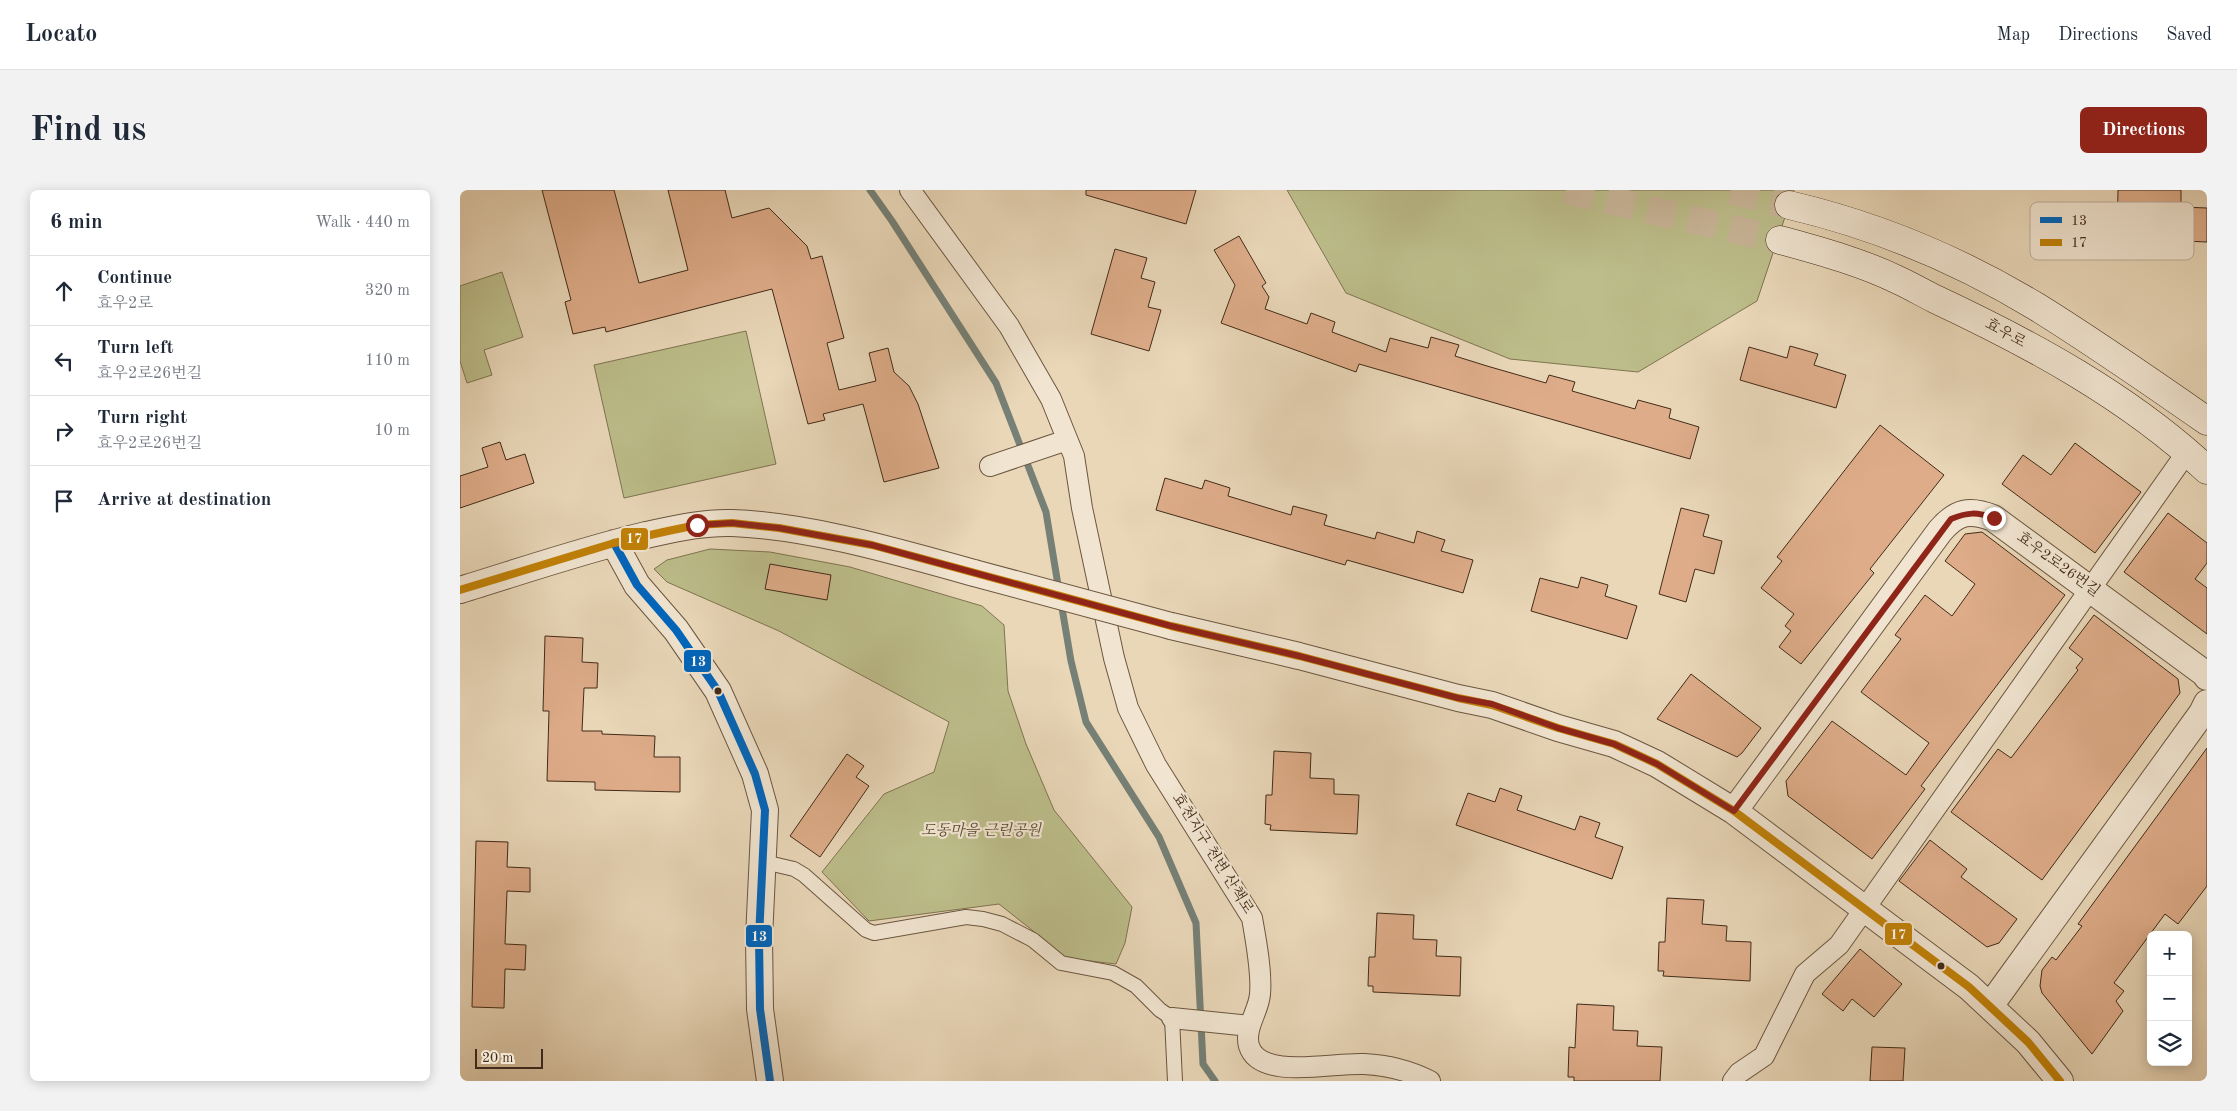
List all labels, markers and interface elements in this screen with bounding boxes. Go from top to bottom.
text: Locato [25,23,97,47]
text: Map [1997,26,2030,44]
text: Directions [2058,26,2138,44]
text: Saved [2166,26,2212,44]
button: Directions [2080,107,2207,153]
text: Find us [30,113,146,148]
legend [2030,202,2194,260]
text: 6 min [50,212,103,233]
text: 13 [2071,214,2087,228]
text: Walk · 440 m [315,215,410,231]
text: 17 [2071,236,2087,250]
text: Continue [97,269,172,288]
icon: ahead [50,277,78,305]
text: 320 m [365,283,410,299]
text: 효우2로 [97,296,153,312]
street label: 효우로 [1982,315,2029,351]
text: Turn left [97,339,174,358]
icon: left [50,347,78,375]
text: 110 m [365,353,410,369]
text: 효우2로26번길 [97,366,202,382]
text: Turn right [97,409,187,428]
icon: right [50,417,78,445]
text: 10 m [374,423,410,439]
text: 효우2로26번길 [97,436,202,452]
icon: arrive [50,487,78,515]
text: Arrive at destination [97,491,271,510]
route end [1983,507,2006,530]
route start [686,514,709,537]
line badge: 17 [620,527,649,551]
street label: 효우2로26번길 [2014,528,2103,600]
text: 17 [626,532,642,546]
line badge: 13 [683,649,712,673]
text: 13 [690,655,706,669]
unlabelled marker [713,686,723,696]
street label: 효천지구 천변 산책로 [1169,790,1257,917]
park label: 도동마을 근린공원 [921,822,1043,839]
line badge: 17 [1884,922,1913,946]
line badge: 13 [745,924,773,948]
text: 17 [1890,928,1906,942]
text: 13 [751,930,767,944]
map controls [2147,931,2192,1066]
button: + [2147,931,2192,976]
unlabelled marker [1936,961,1946,971]
button: − [2147,976,2192,1021]
button: layers [2147,1021,2192,1066]
scale bar [475,1046,542,1069]
text: 20 m [482,1051,513,1065]

